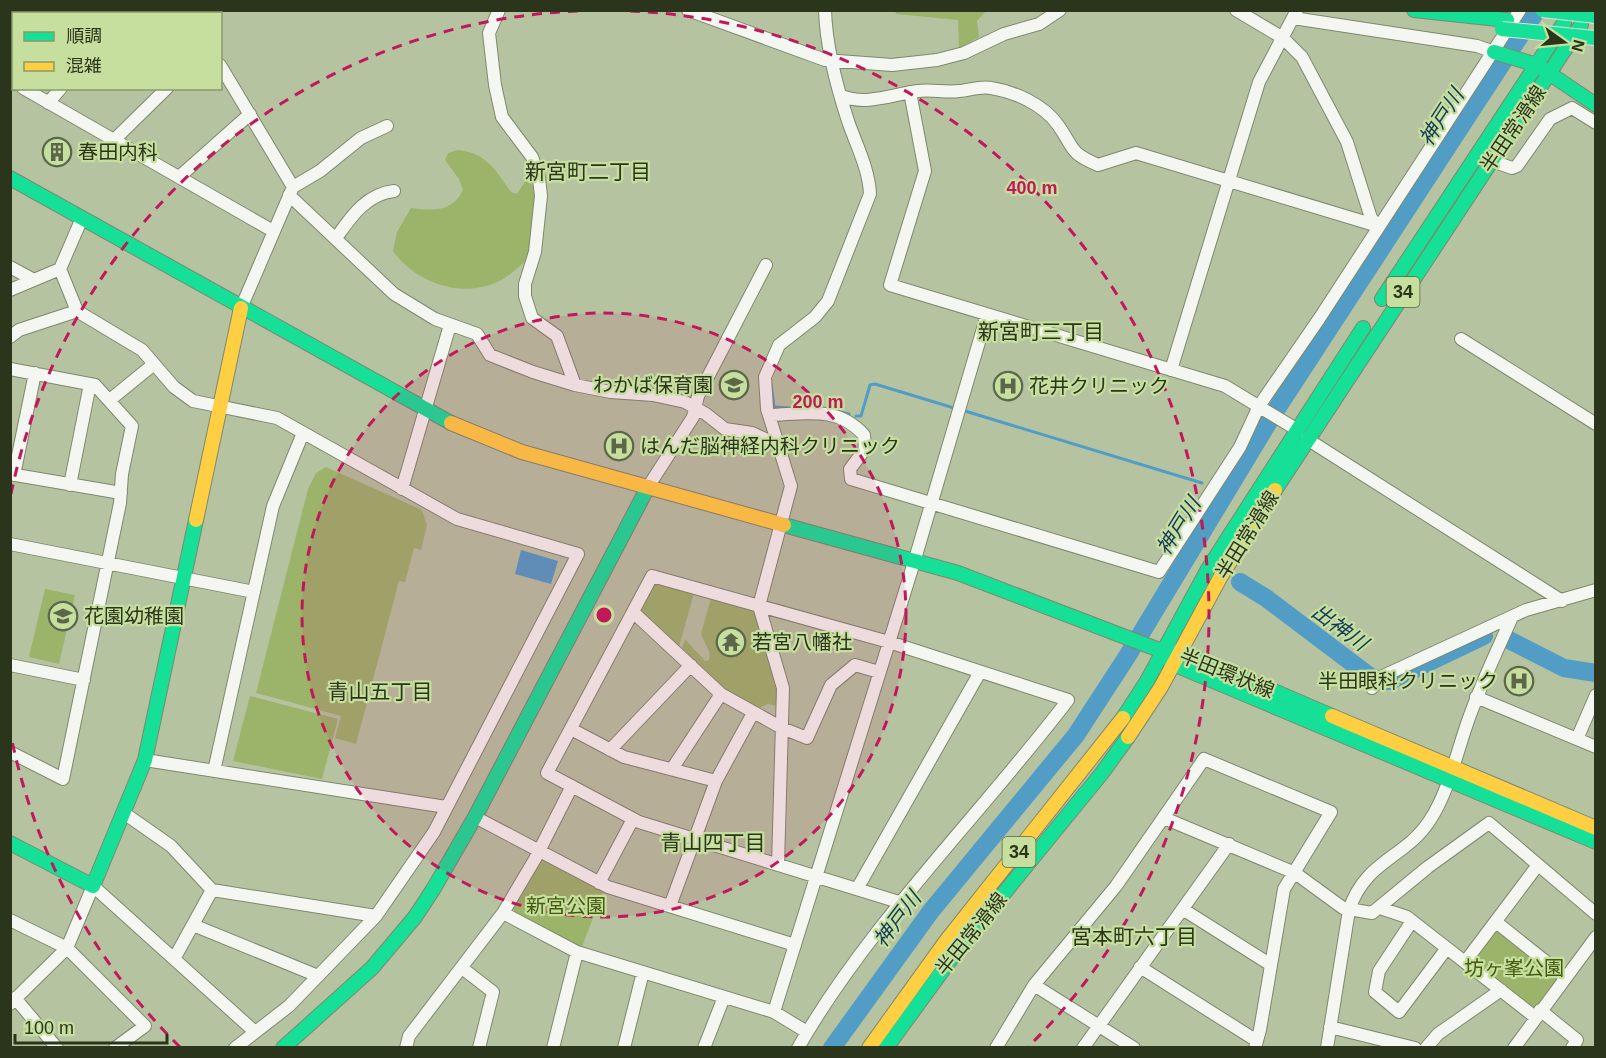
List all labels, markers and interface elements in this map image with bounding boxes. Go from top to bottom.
legend [12,12,222,90]
north arrow [1534,12,1594,72]
text: 順調 [66,26,102,46]
text: N [1568,38,1588,54]
text: 混雑 [66,56,102,76]
street label: 半田常滑線 [1476,81,1550,177]
water label: 神戸川 [1414,83,1469,150]
building icon: 春田内科 [41,136,73,168]
place label: 春田内科 [78,141,158,163]
district label: 新宮町二丁目 [525,160,651,183]
text: 400 m [1006,178,1058,198]
road number: 34 [1386,277,1420,307]
district label: 新宮町三丁目 [978,320,1104,343]
school or university icon: わかば保育園 [718,369,750,401]
hospital icon: 花井クリニック [992,370,1024,402]
place label: わかば保育園 [593,374,713,396]
place label: 花井クリニック [1029,375,1169,397]
text: 200 m [792,392,844,412]
hospital icon: はんだ脳神経内科クリニック [603,430,635,462]
place label: はんだ脳神経内科クリニック [640,435,900,457]
street label: 半田常滑線 [1211,487,1283,583]
water label: 神戸川 [1152,491,1206,559]
water label: 出神川 [1308,599,1374,656]
school or university icon: 花園幼稚園 [47,600,79,632]
place label: 花園幼稚園 [84,605,184,627]
centre of rings [594,605,614,625]
temple icon: 若宮八幡社 [715,626,747,658]
place label: 若宮八幡社 [752,631,852,653]
street label: 半田環状線 [1177,644,1277,702]
hospital icon: 半田眼科クリニック [1503,665,1535,697]
place label: 半田眼科クリニック [1318,670,1498,692]
district label: 青山五丁目 [328,680,433,703]
district label: 青山四丁目 [661,831,766,854]
road number: 34 [1002,837,1036,867]
water label: 神戸川 [869,885,926,951]
street label: 半田常滑線 [931,888,1011,980]
park label: 新宮公園 [526,895,606,917]
district label: 宮本町六丁目 [1071,925,1197,948]
park label: 坊ヶ峯公園 [1464,957,1564,979]
scale bar [15,1007,166,1045]
text: 100 m [24,1018,74,1038]

